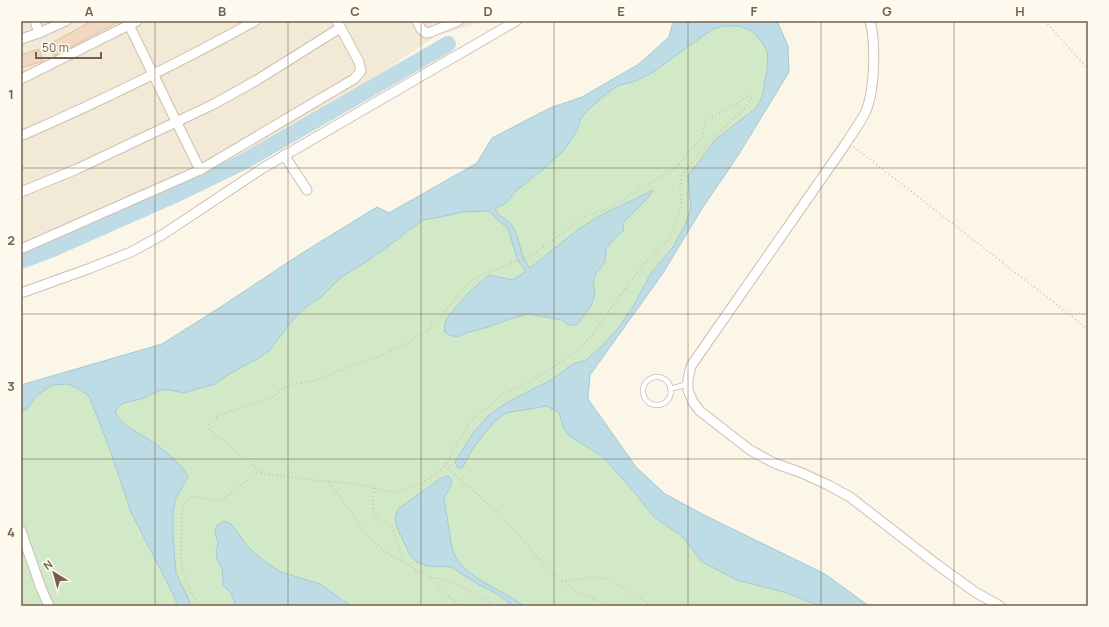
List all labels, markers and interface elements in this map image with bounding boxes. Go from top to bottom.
text: A [85,2,94,20]
text: B [218,2,226,20]
text: C [350,2,360,20]
text: D [483,2,493,20]
text: E [617,2,625,20]
text: F [751,2,758,20]
text: G [882,2,892,20]
text: H [1015,2,1025,20]
scale bar [36,34,101,60]
text: 50 m [42,39,69,56]
text: 1 [8,85,14,103]
text: 2 [7,231,15,249]
text: 3 [7,377,15,395]
text: 4 [7,523,15,541]
north arrow [34,553,74,593]
text: N [40,556,55,573]

